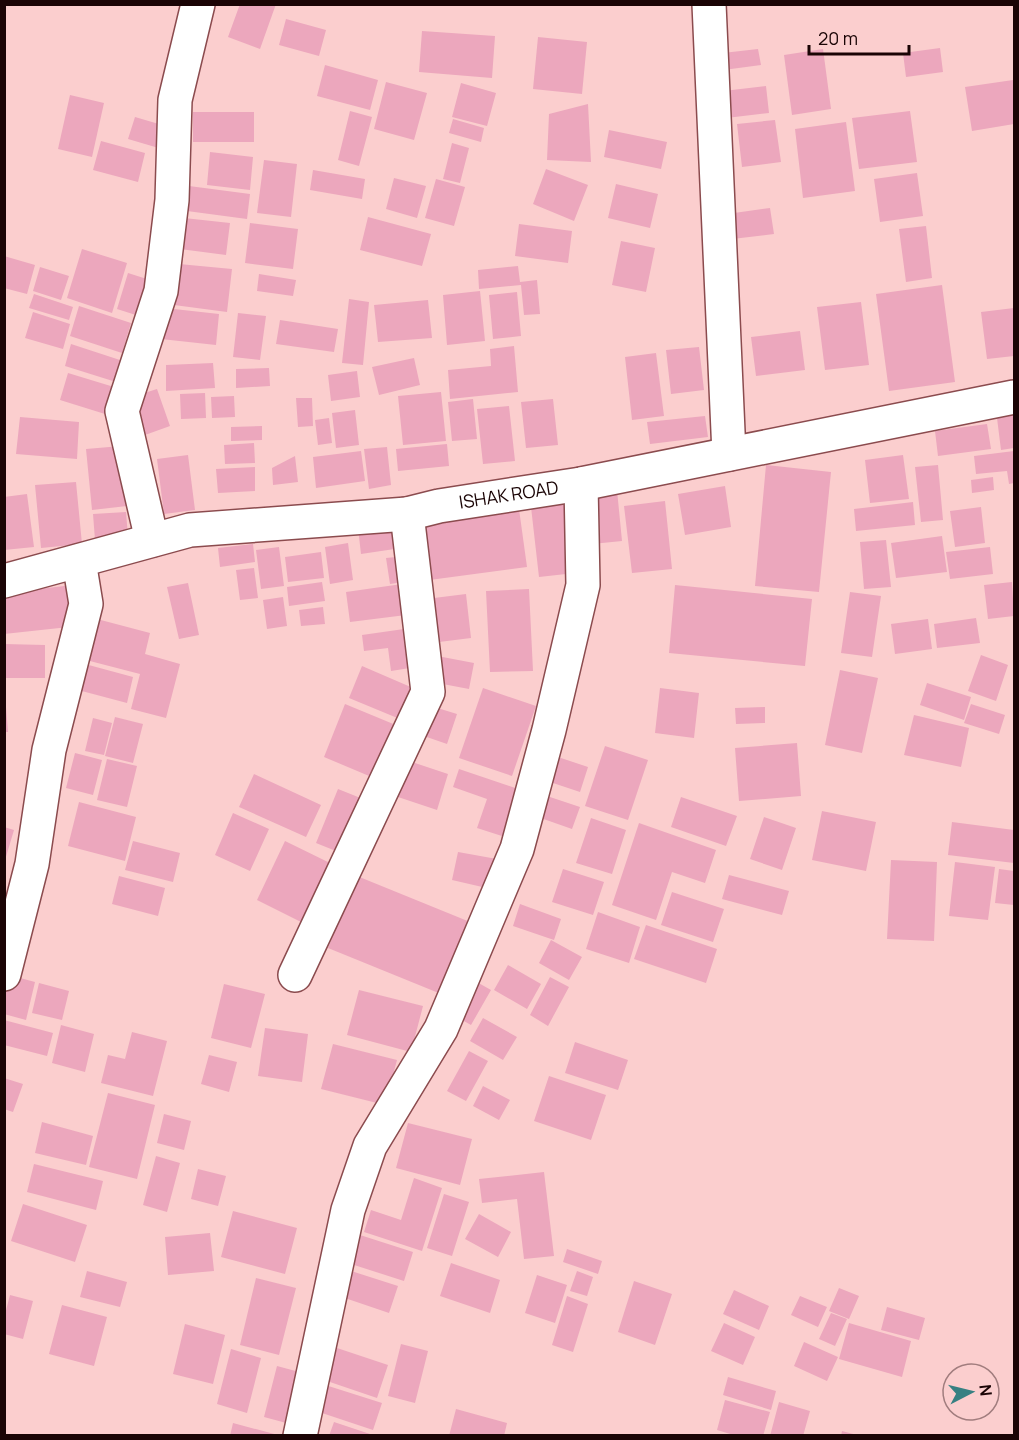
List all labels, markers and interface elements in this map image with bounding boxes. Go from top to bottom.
scale bar [809,18,910,56]
text: 20 m [818,26,858,50]
street label: ISHAK ROAD [457,475,560,514]
north arrow [941,1362,1001,1422]
text: N [974,1383,998,1397]

